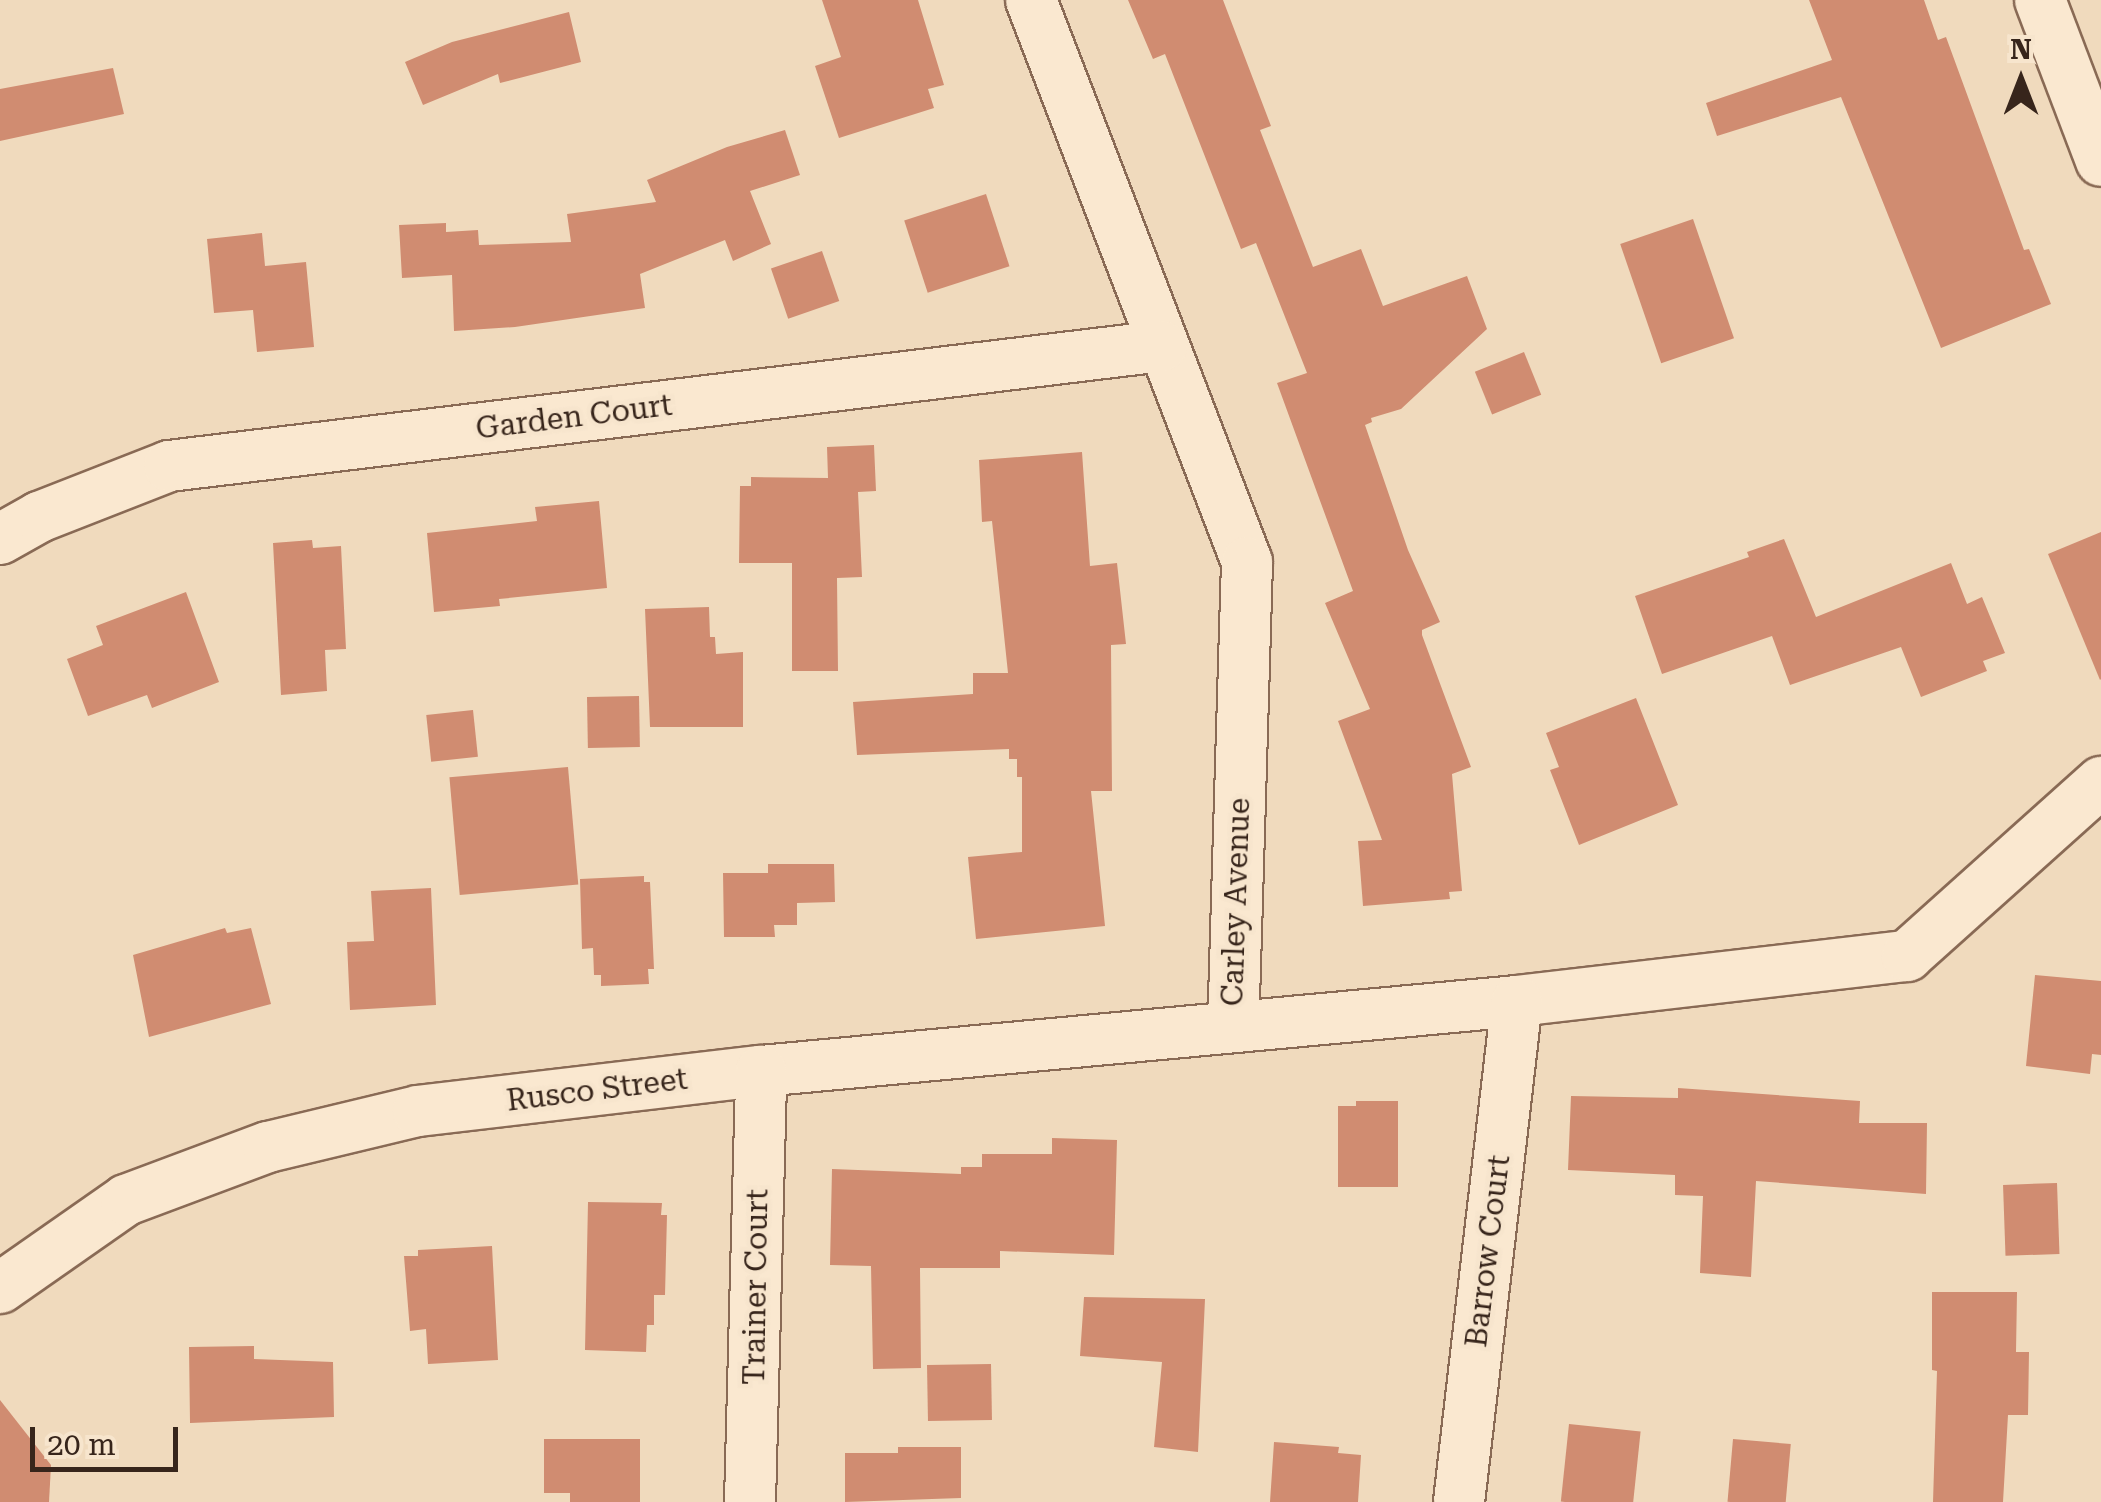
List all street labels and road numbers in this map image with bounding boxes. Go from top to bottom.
street label: Garden Court [474,387,674,447]
street label: Carley Avenue [1214,797,1258,1007]
street label: Rusco Street [505,1061,689,1119]
street label: Barrow Court [1458,1153,1518,1349]
street label: Trainer Court [736,1189,776,1385]

